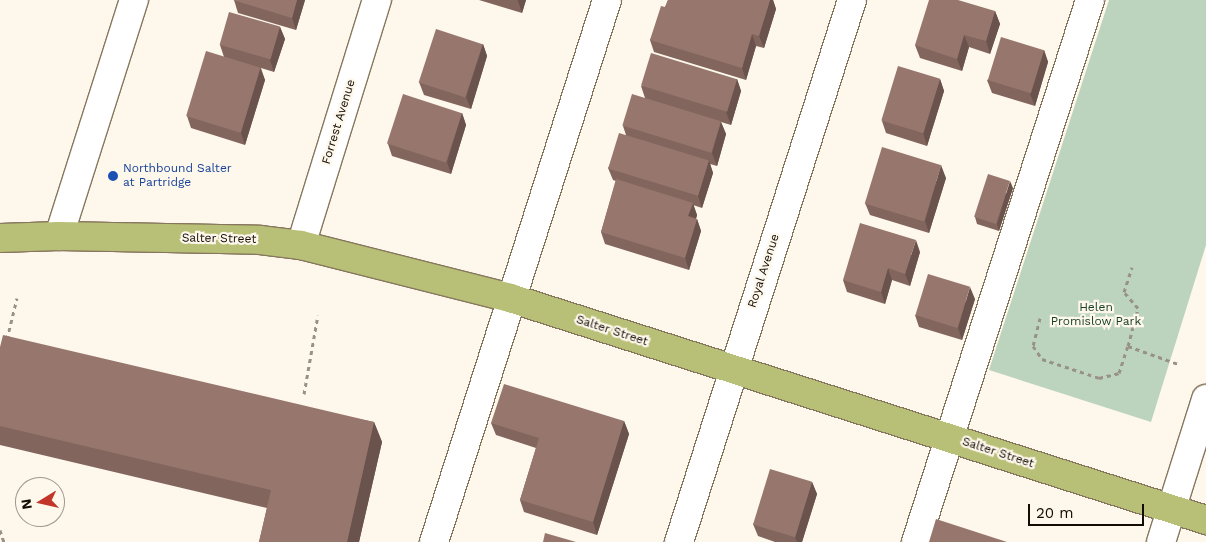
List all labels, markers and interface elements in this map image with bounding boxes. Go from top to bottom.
street label: Forrest Avenue [319,78,359,166]
place label: Northbound Salter at Partridge [123,162,232,190]
marker: Northbound Salter at Partridge [107,170,119,182]
street label: Salter Street [181,231,257,247]
street label: Royal Avenue [745,232,783,310]
park label: Helen Promislow Park [1051,301,1141,329]
street label: Salter Street [574,313,650,349]
street label: Salter Street [960,435,1036,471]
north arrow [15,477,65,527]
scale bar [1031,494,1147,526]
text: N [17,498,35,511]
text: 20 m [1036,504,1074,522]

